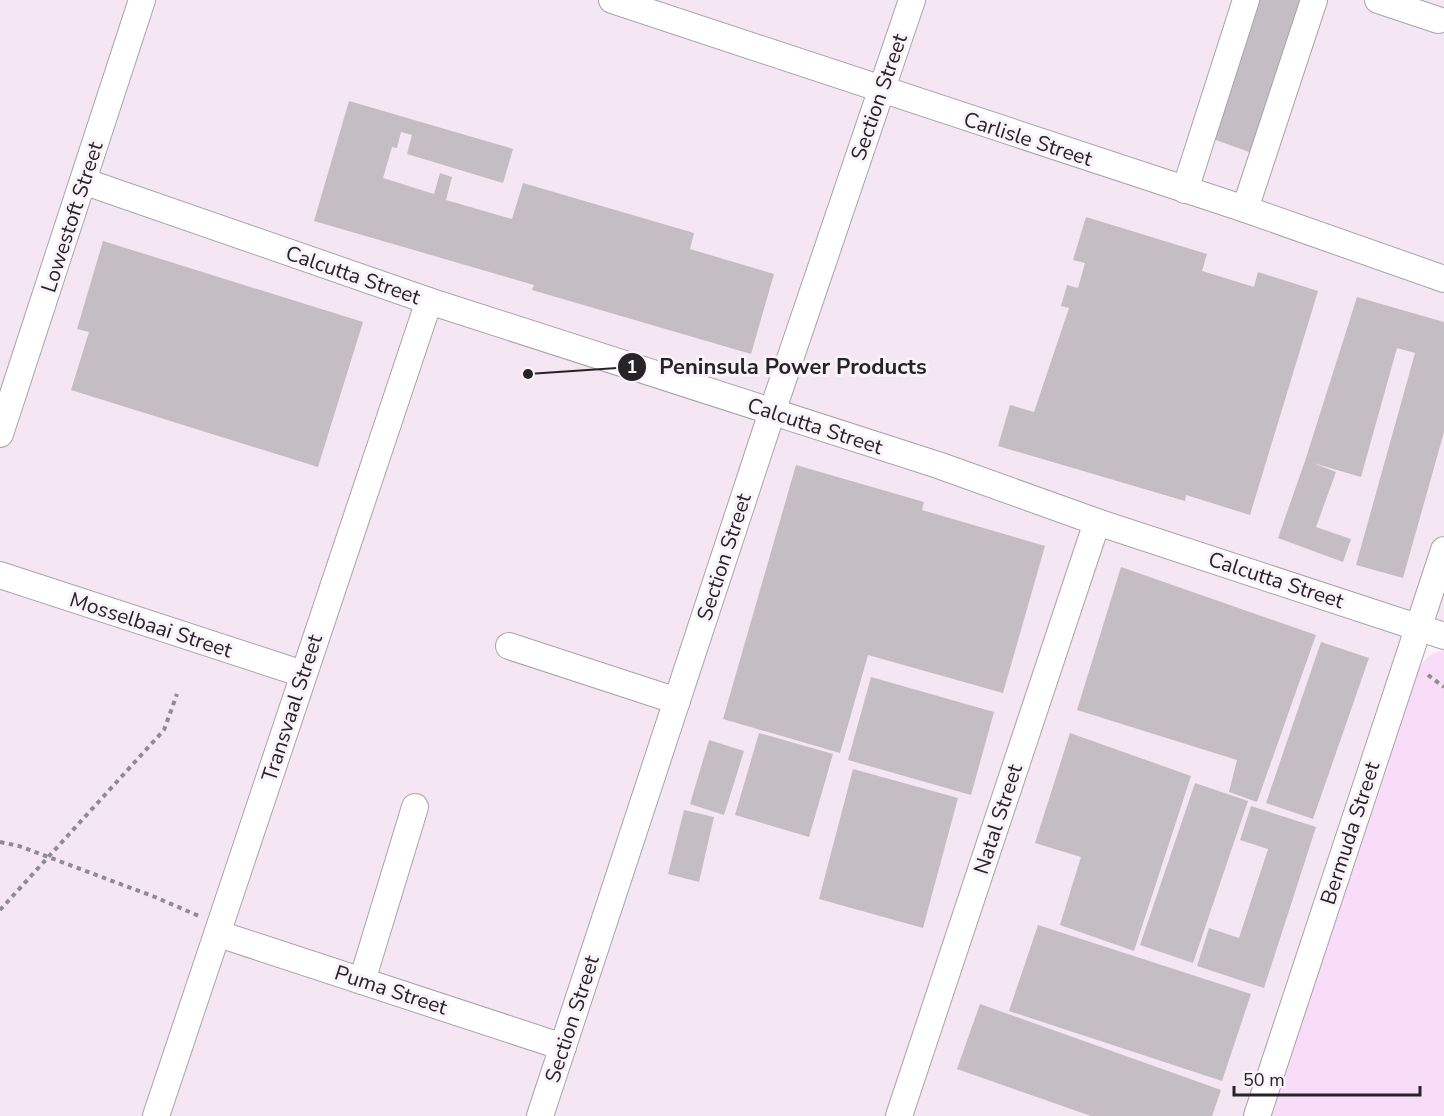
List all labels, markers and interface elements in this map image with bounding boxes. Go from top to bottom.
street label: Section Street [844,29,914,164]
street label: Carlisle Street [960,105,1096,173]
street label: Lowestoft Street [34,137,110,296]
street label: Calcutta Street [282,239,425,311]
callout: Peninsula Power Products [617,347,938,387]
text: Peninsula Power Products [659,352,927,382]
text: 1 [627,355,637,379]
street label: Calcutta Street [744,391,887,461]
street label: Section Street [690,489,758,624]
street label: Calcutta Street [1205,545,1348,615]
street label: Mosselbaai Street [66,586,236,665]
street label: Transvaal Street [255,630,329,785]
street label: Bermuda Street [1314,757,1386,908]
street label: Natal Street [967,760,1029,878]
street label: Section Street [538,951,606,1086]
street label: Puma Street [331,959,451,1022]
scale bar [1234,1059,1420,1097]
text: 50 m [1243,1068,1285,1092]

